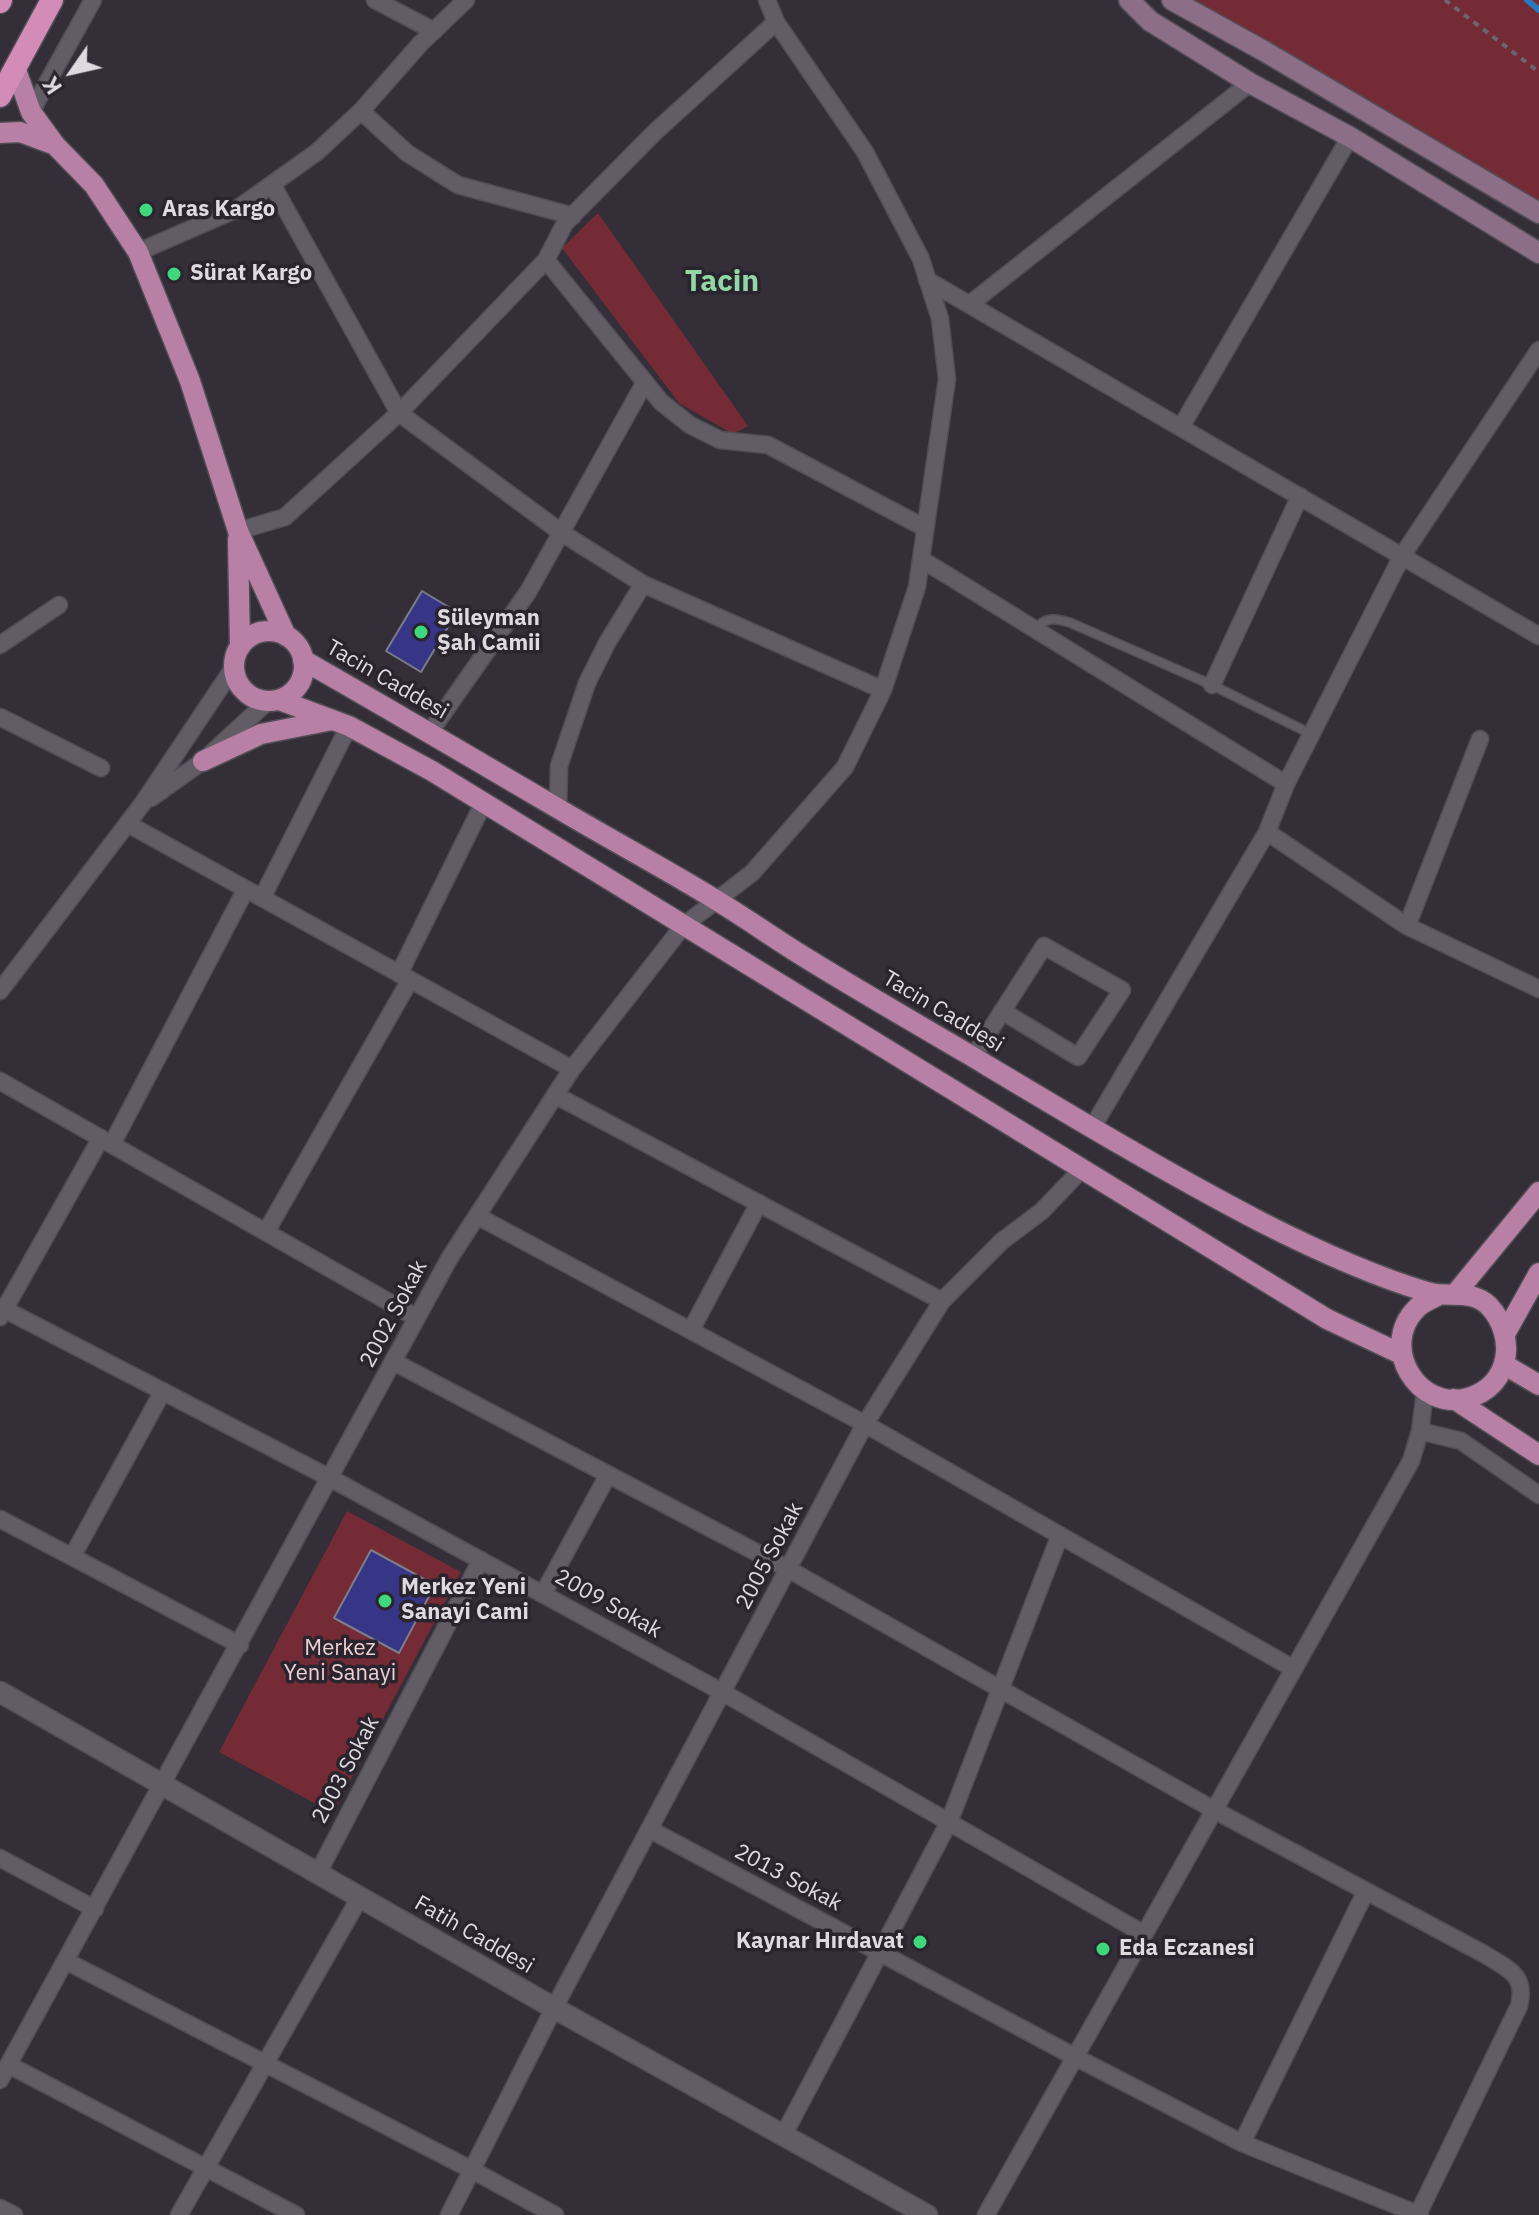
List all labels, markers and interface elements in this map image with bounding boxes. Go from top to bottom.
north arrow [32,32,112,112]
text: K [35,71,68,100]
place label: Aras Kargo [162,197,275,223]
marker: Aras Kargo [137,201,155,219]
place label: Sürat Kargo [190,261,312,287]
district label: Tacin [685,264,759,300]
marker: Sürat Kargo [165,265,183,283]
place label: Süleyman Şah Camii [437,606,541,658]
marker: Süleyman Şah Camii [412,623,430,641]
street label: Tacin Caddesi [321,635,453,725]
street label: Tacin Caddesi [878,966,1008,1058]
street label: 2002 Sokak [355,1256,433,1372]
street label: 2005 Sokak [731,1498,809,1614]
street label: 2009 Sokak [550,1564,666,1644]
place label: Merkez Yeni Sanayi Cami [401,1575,529,1626]
marker: Merkez Yeni Sanayi Cami [376,1592,394,1610]
park label: Merkez Yeni Sanayi [284,1636,396,1688]
street label: 2003 Sokak [307,1712,385,1828]
street label: 2013 Sokak [730,1839,846,1917]
street label: Fatih Caddesi [410,1890,538,1980]
place label: Kaynar Hırdavat [736,1929,904,1955]
marker: Kaynar Hırdavat [911,1933,929,1951]
place label: Eda Eczanesi [1119,1936,1254,1962]
marker: Eda Eczanesi [1094,1940,1112,1958]

